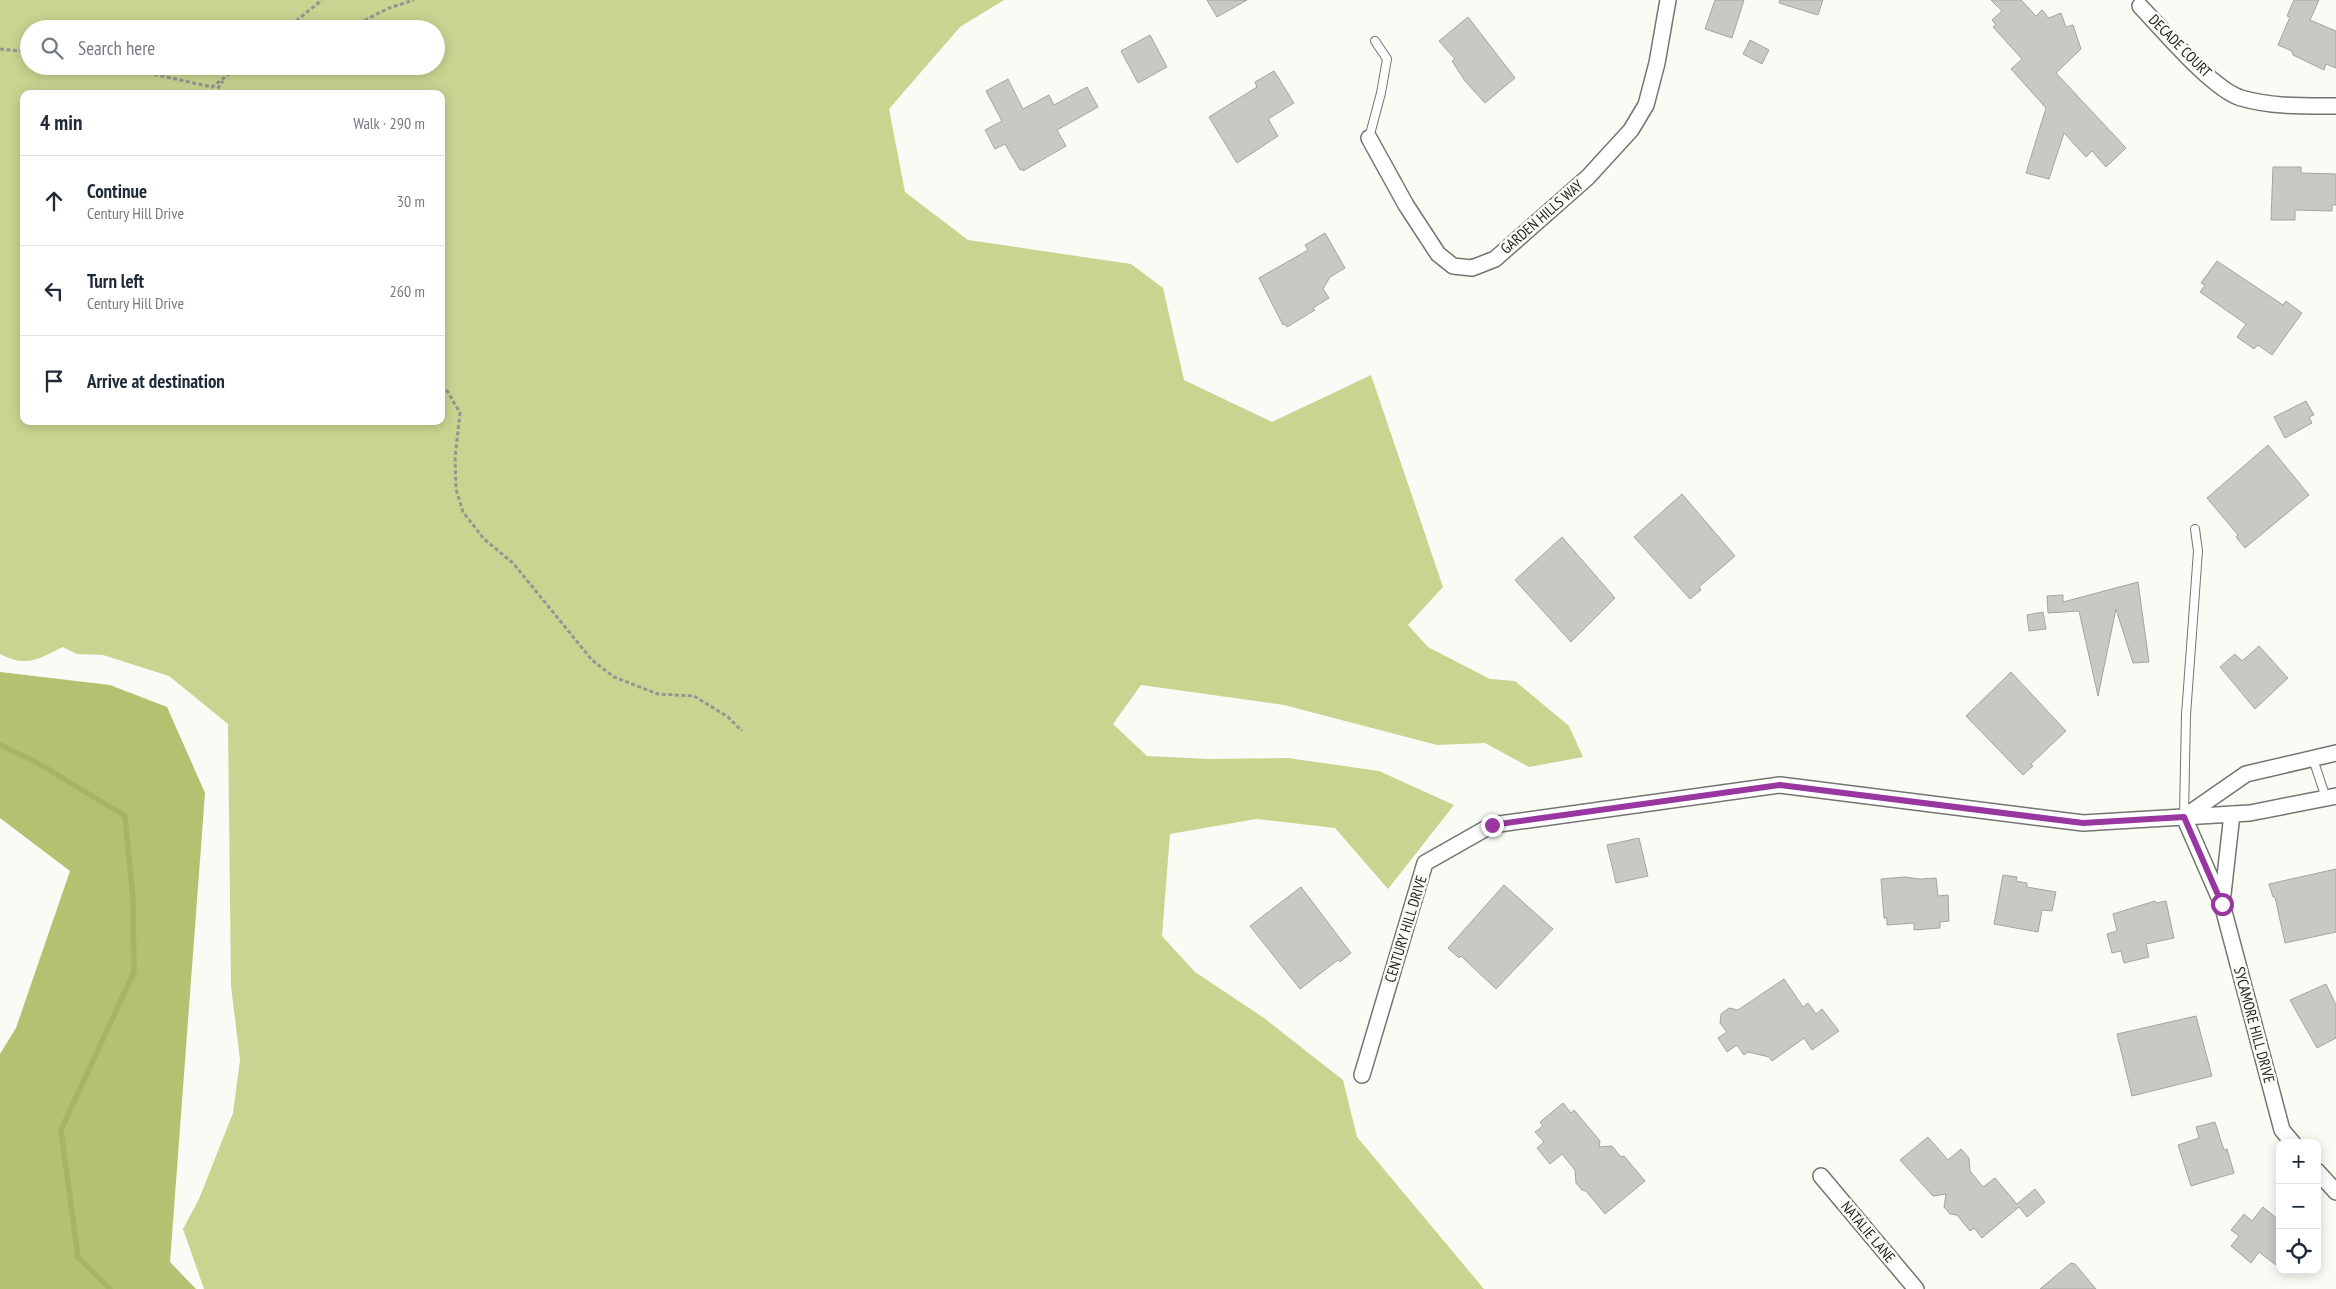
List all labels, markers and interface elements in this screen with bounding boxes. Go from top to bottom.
street label: DECADE COURT [2145,10,2216,81]
search box [20,20,445,75]
icon: search [38,34,66,62]
text: Search here [78,36,155,60]
text: 4 min [40,109,82,136]
text: Walk · 290 m [353,113,425,133]
street label: GARDEN HILLS WAY [1496,175,1587,258]
text: Continue [87,179,147,203]
icon: ahead [40,187,68,215]
text: 30 m [397,191,425,211]
text: Century Hill Drive [87,203,184,223]
text: Turn left [87,269,144,293]
icon: left [40,277,68,305]
text: 260 m [390,281,425,301]
text: Century Hill Drive [87,293,184,313]
icon: arrive [40,367,68,395]
text: Arrive at destination [87,369,225,393]
route end [1481,814,1504,837]
street label: CENTURY HILL DRIVE [1380,873,1431,985]
route start [2211,893,2234,916]
street label: SYCAMORE HILL DRIVE [2230,965,2279,1085]
map controls [2276,1139,2321,1274]
button: + [2276,1139,2321,1184]
button: − [2276,1184,2321,1229]
street label: NATALIE LANE [1837,1197,1900,1266]
button: locate [2276,1229,2321,1274]

